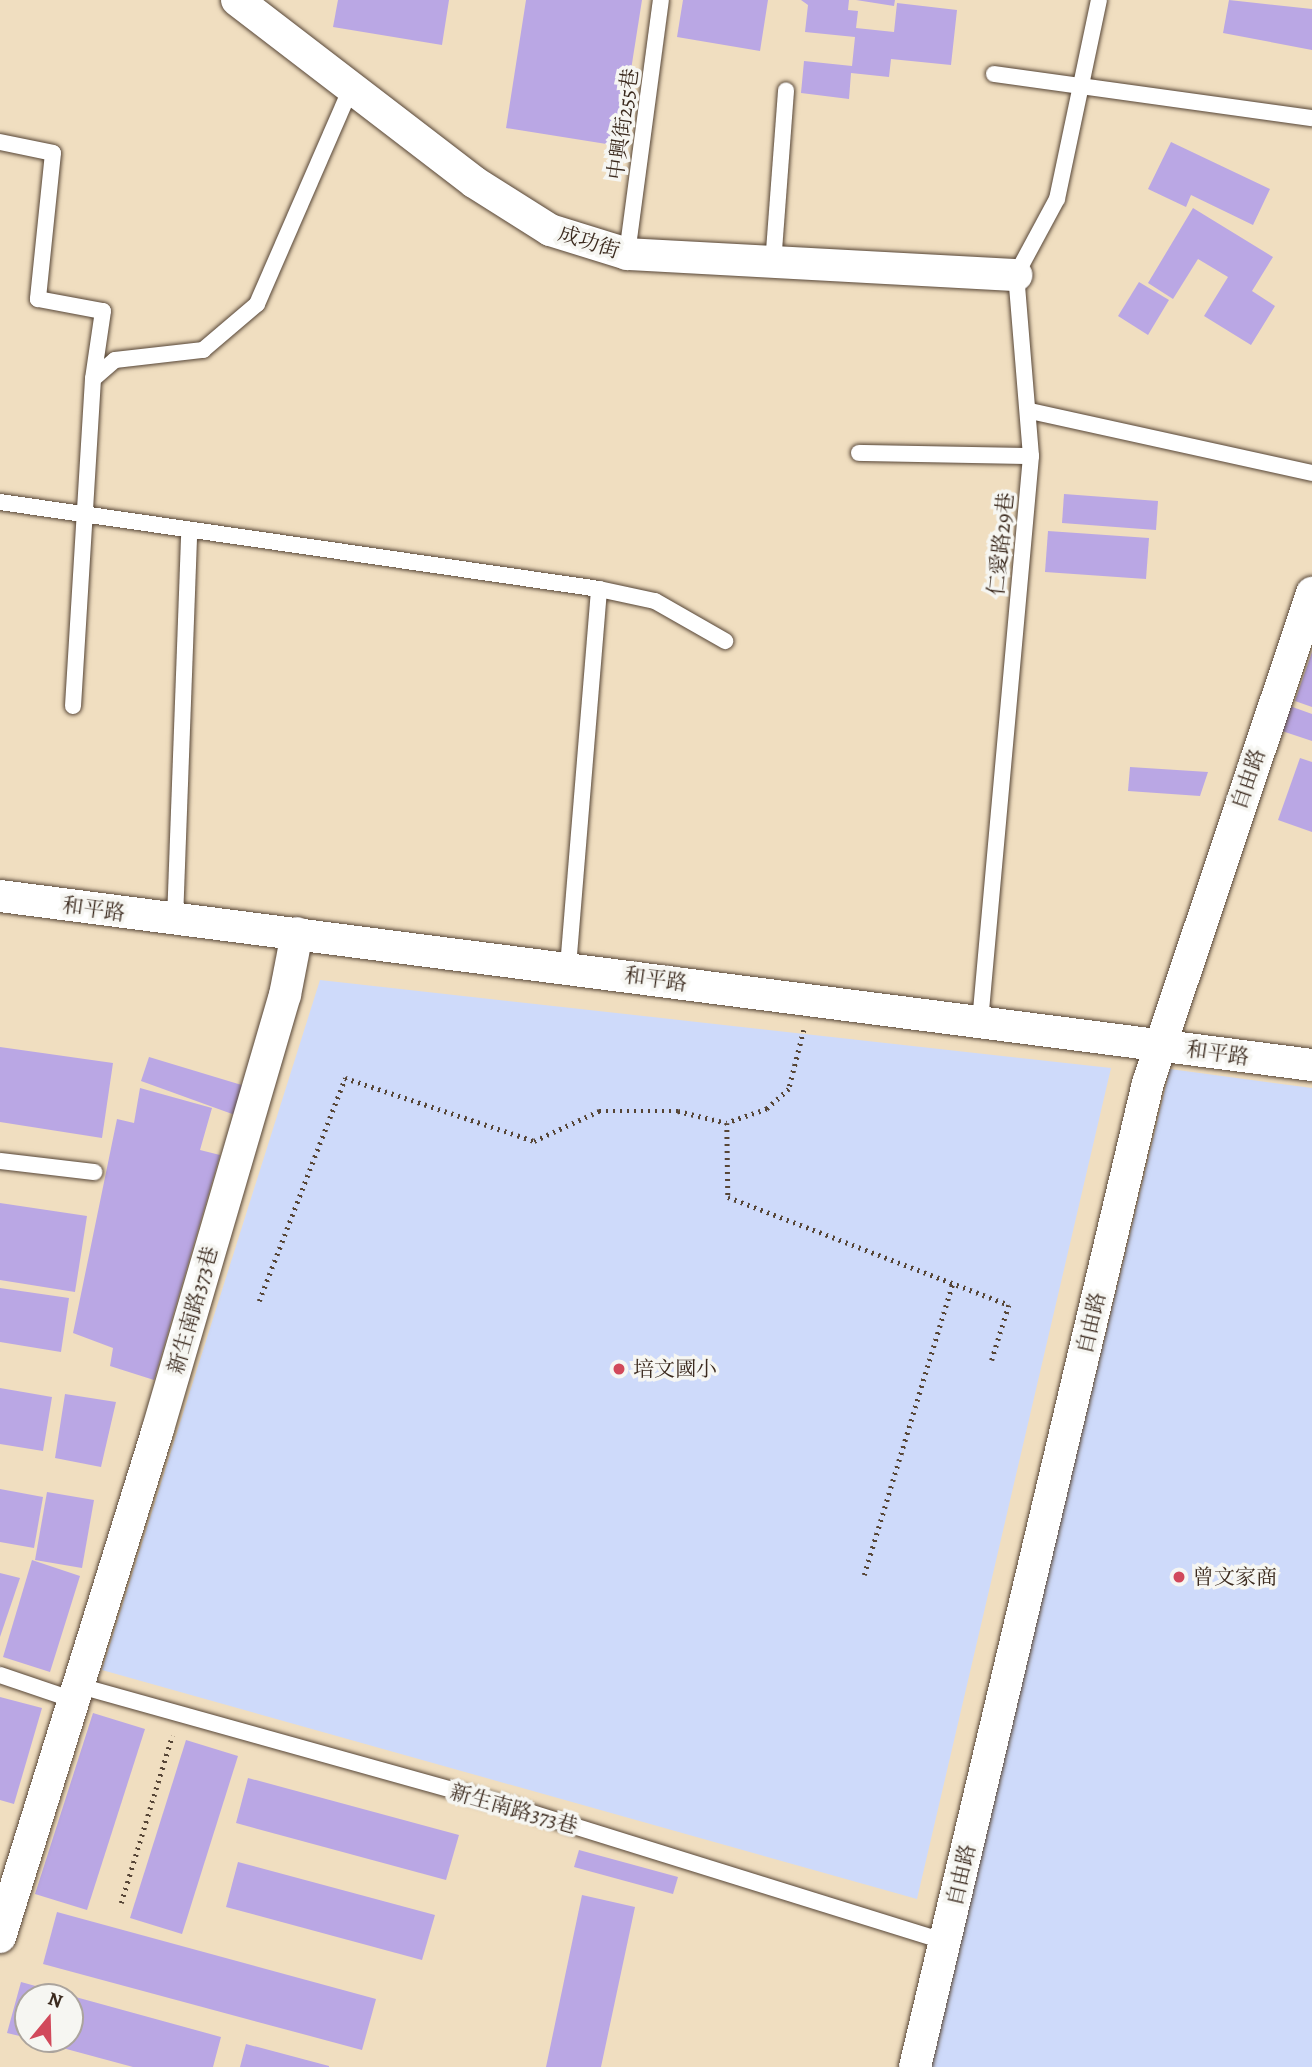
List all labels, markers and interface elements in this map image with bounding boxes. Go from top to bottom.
street label: 中興街255巷 [603,67,643,181]
street label: 成功街 [555,220,623,264]
street label: 仁愛路29巷 [983,491,1019,597]
street label: 自由路 [1226,745,1270,813]
street label: 和平路 [61,892,127,926]
street label: 和平路 [623,962,689,996]
street label: 和平路 [1185,1036,1251,1070]
street label: 新生南路373巷 [163,1243,223,1377]
street label: 自由路 [1072,1289,1110,1357]
place label: 培文國小 [633,1356,717,1382]
marker: 培文國小 [611,1361,627,1377]
place label: 曾文家商 [1193,1564,1277,1590]
marker: 曾文家商 [1171,1569,1187,1585]
street label: 新生南路373巷 [447,1779,581,1839]
street label: 自由路 [942,1841,980,1909]
north arrow [14,1983,84,2053]
text: N [44,1985,66,2015]

